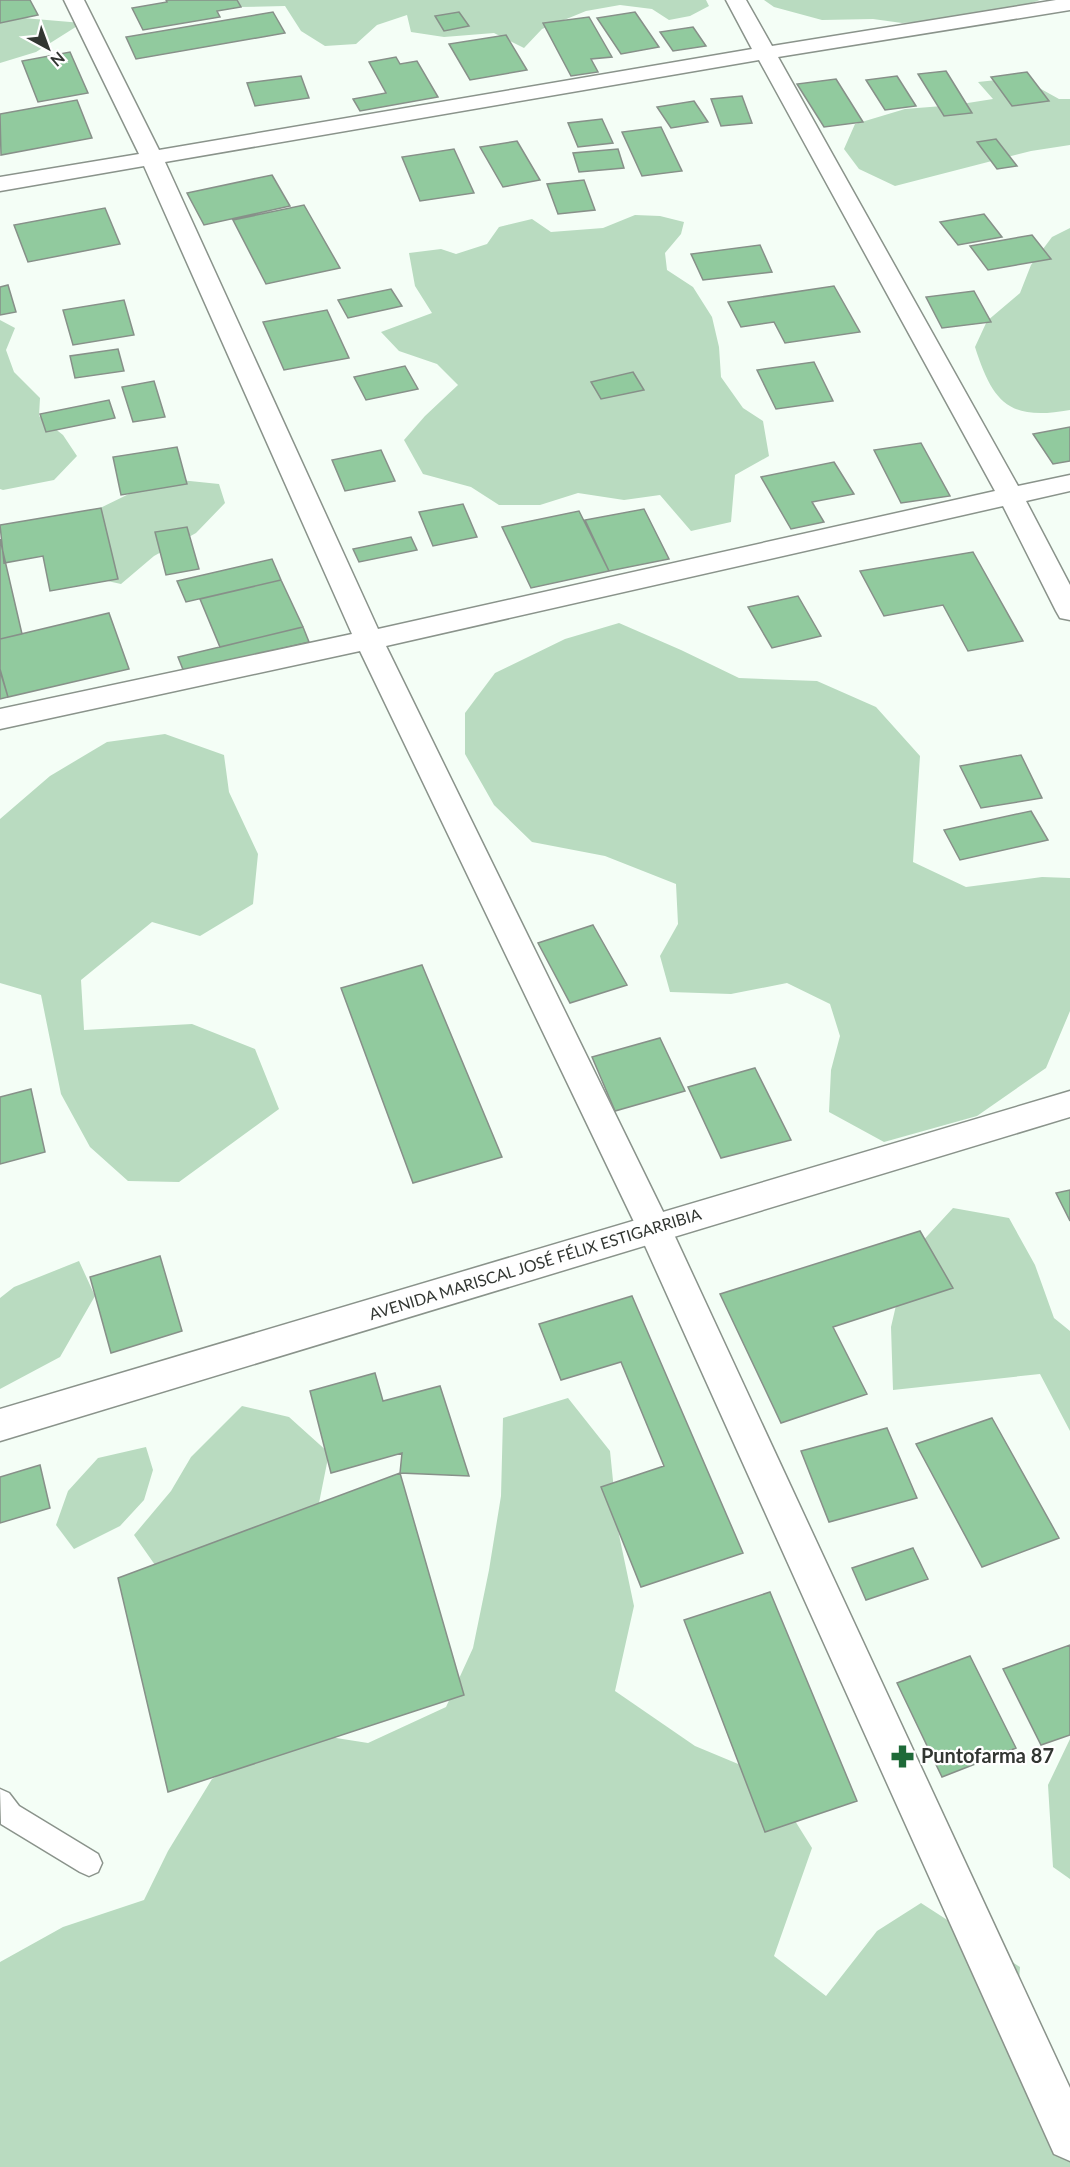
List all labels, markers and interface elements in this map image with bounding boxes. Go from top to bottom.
north arrow [18,18,78,78]
text: N [47,48,69,71]
street label: AVENIDA MARISCAL JOSÉ FÉLIX ESTIGARRIBIA [367,1204,703,1323]
pharmacy icon: Puntofarma 87 [890,1743,916,1769]
place label: Puntofarma 87 [921,1743,1054,1767]

